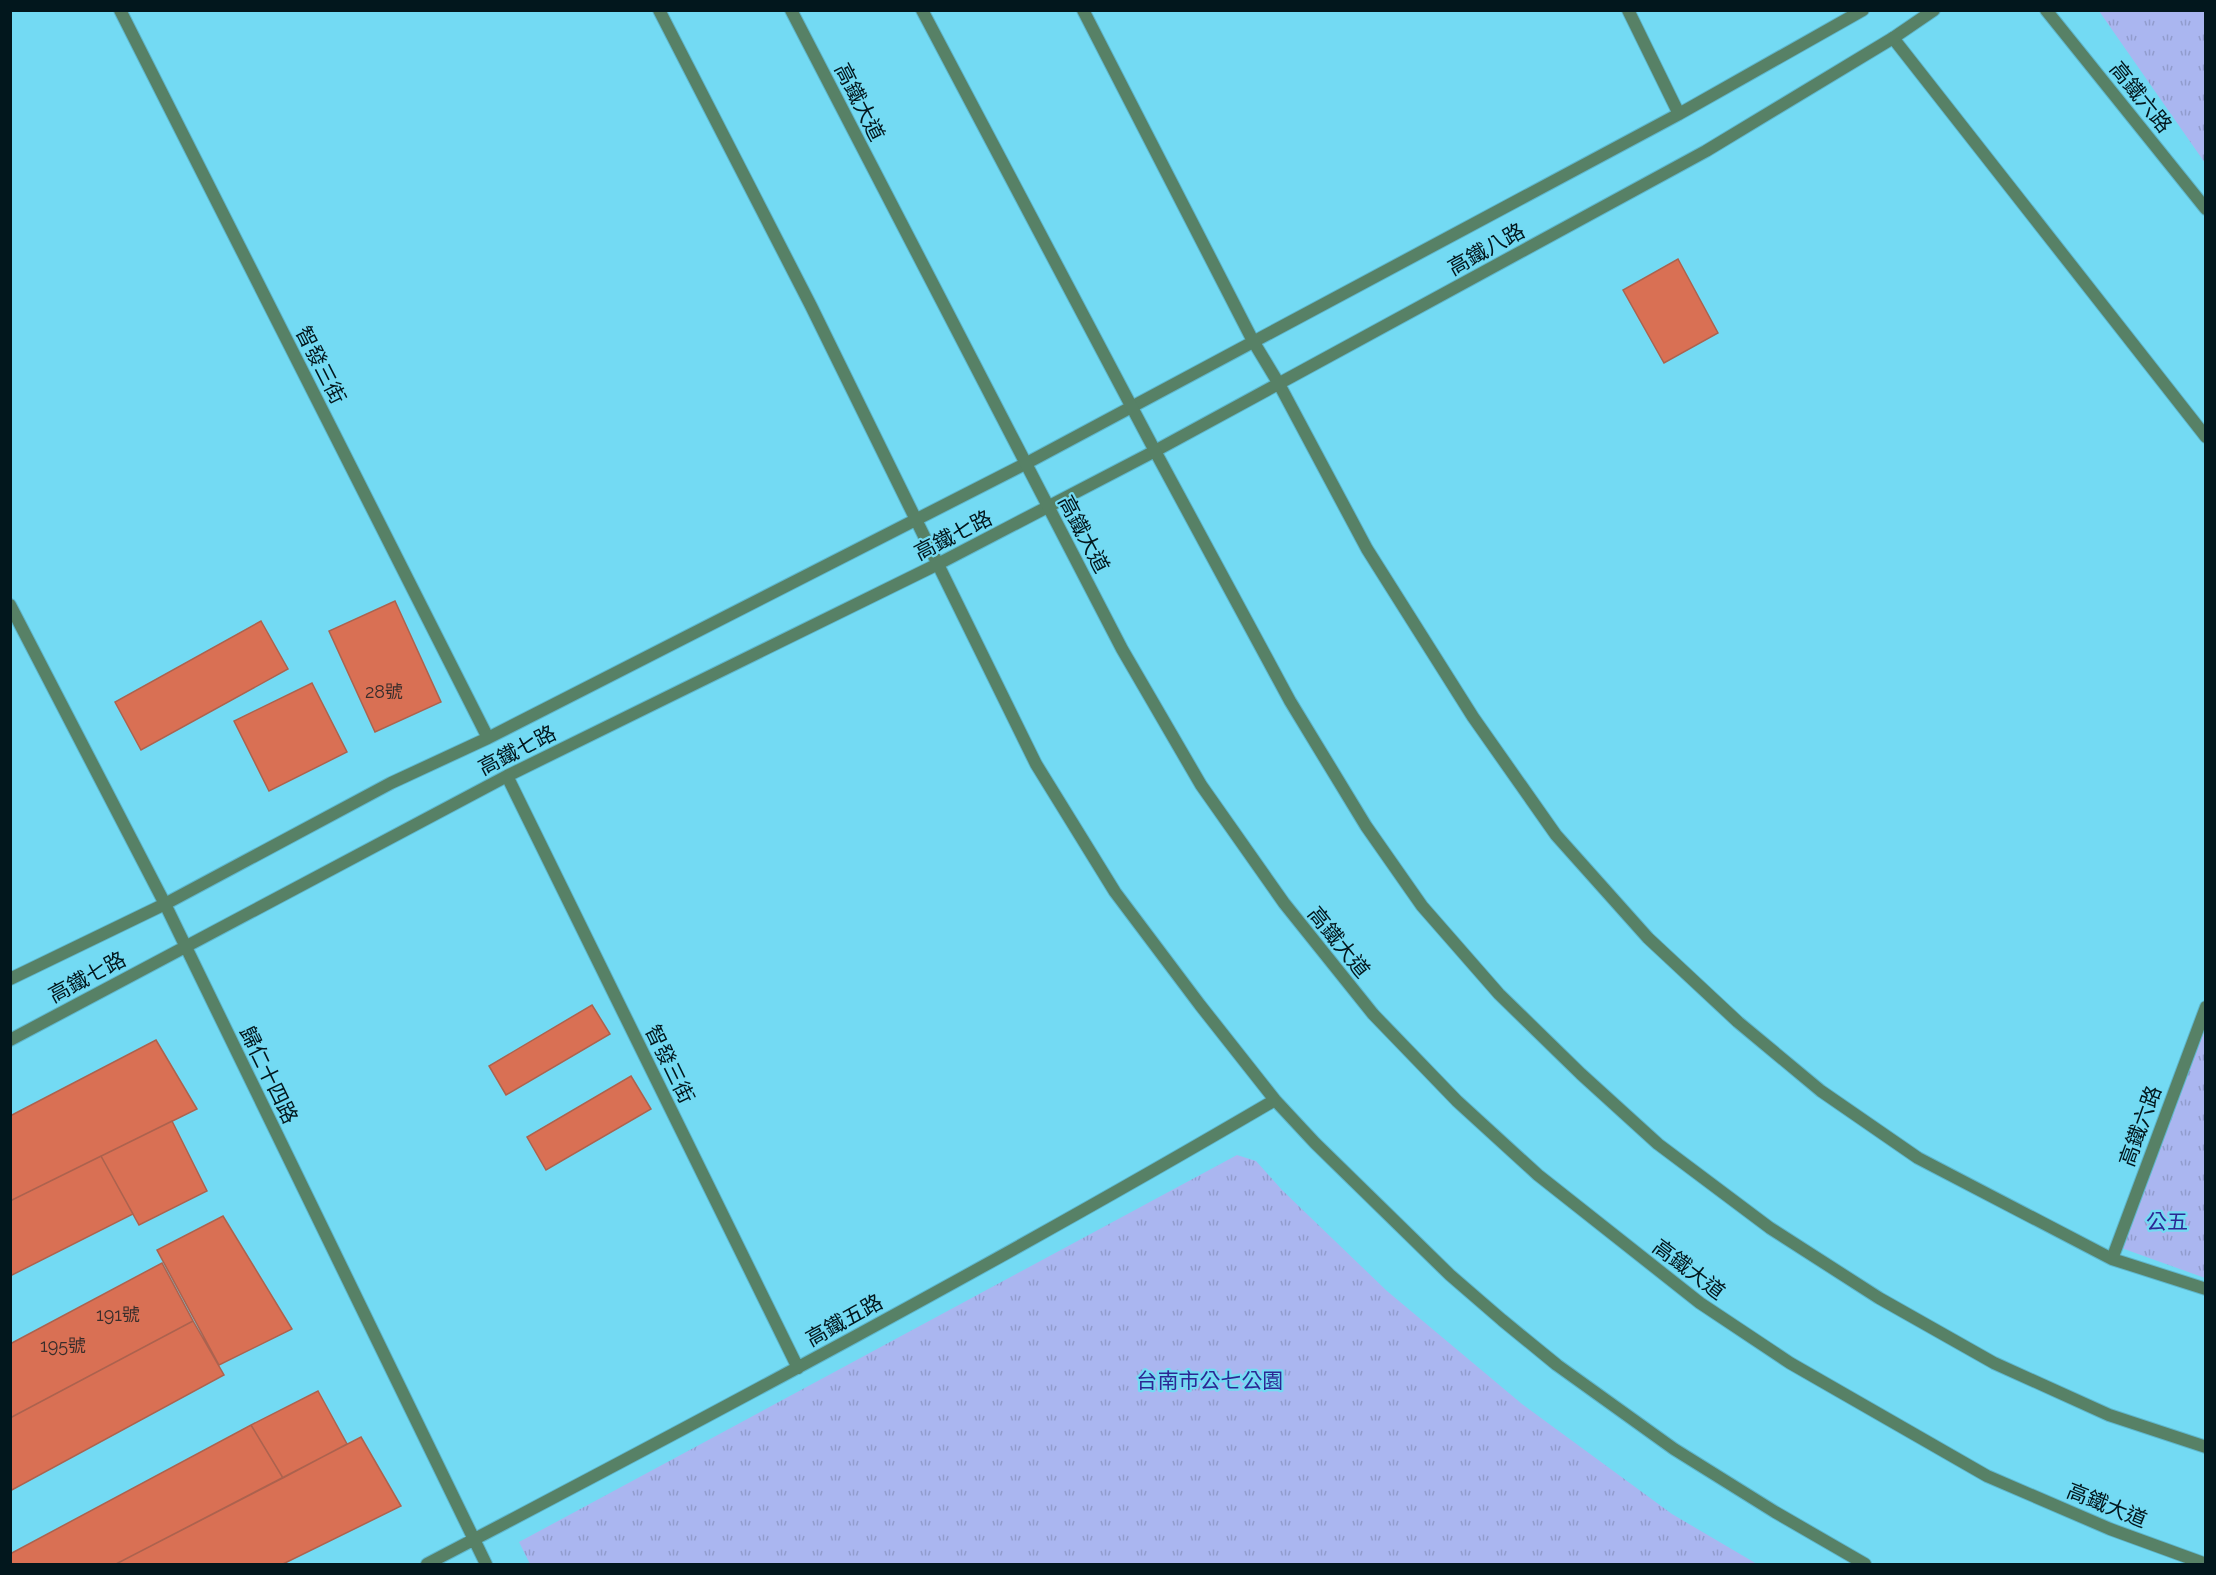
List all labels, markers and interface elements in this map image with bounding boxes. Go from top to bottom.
street label: 高鐵六路 [2105,56,2177,138]
street label: 高鐵大道 [830,59,890,145]
street label: 高鐵八路 [1443,218,1529,280]
street label: 智發三街 [291,322,351,408]
street label: 高鐵大道 [1053,491,1115,577]
street label: 高鐵七路 [910,505,996,565]
house number: 28號 [365,681,403,702]
street label: 高鐵七路 [474,720,560,780]
street label: 高鐵大道 [1303,901,1375,983]
street label: 高鐵七路 [44,946,130,1008]
street label: 智發三街 [640,1021,700,1107]
street label: 歸仁十四路 [235,1022,303,1128]
street label: 高鐵六路 [2114,1082,2166,1170]
park label: 公五 [2146,1209,2188,1234]
street label: 高鐵大道 [1648,1234,1730,1304]
street label: 高鐵五路 [801,1289,887,1351]
house number: 191號 [96,1304,140,1325]
house number: 195號 [40,1335,86,1356]
park label: 台南市公七公園 [1137,1368,1284,1393]
street label: 高鐵大道 [2063,1478,2151,1532]

